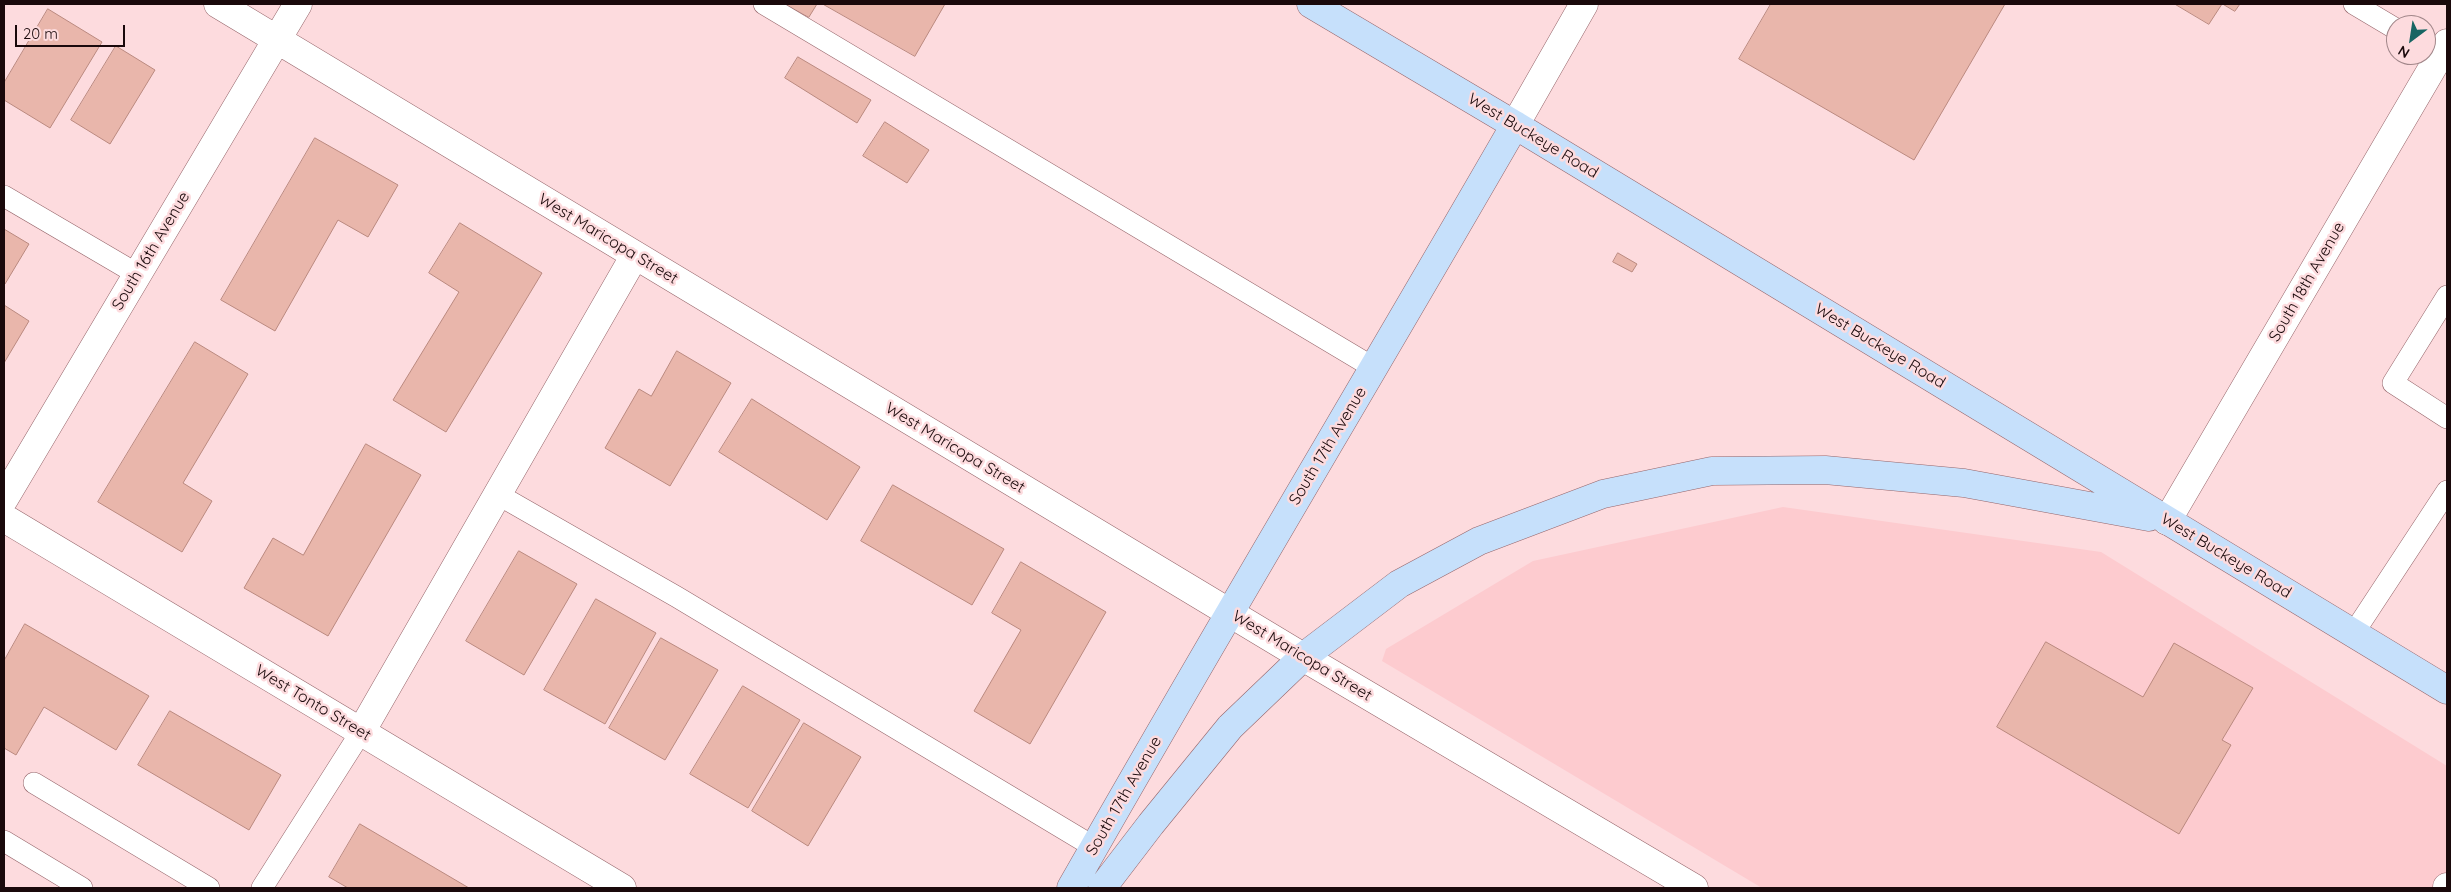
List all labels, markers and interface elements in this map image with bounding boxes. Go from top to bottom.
scale bar [18,15,128,47]
north arrow [2386,15,2436,65]
text: 20 m [23,24,58,43]
text: N [2395,42,2413,62]
street label: West Buckeye Road [1464,89,1602,183]
street label: South 16th Avenue [108,188,194,314]
street label: West Maricopa Street [535,190,681,288]
street label: South 18th Avenue [2265,219,2349,345]
street label: West Buckeye Road [1811,299,1949,393]
street label: South 17th Avenue [1285,383,1371,509]
street label: West Maricopa Street [882,399,1028,497]
street label: West Buckeye Road [2157,509,2295,603]
street label: West Maricopa Street [1229,607,1375,705]
street label: West Tonto Street [252,661,374,745]
street label: South 17th Avenue [1082,733,1166,859]

